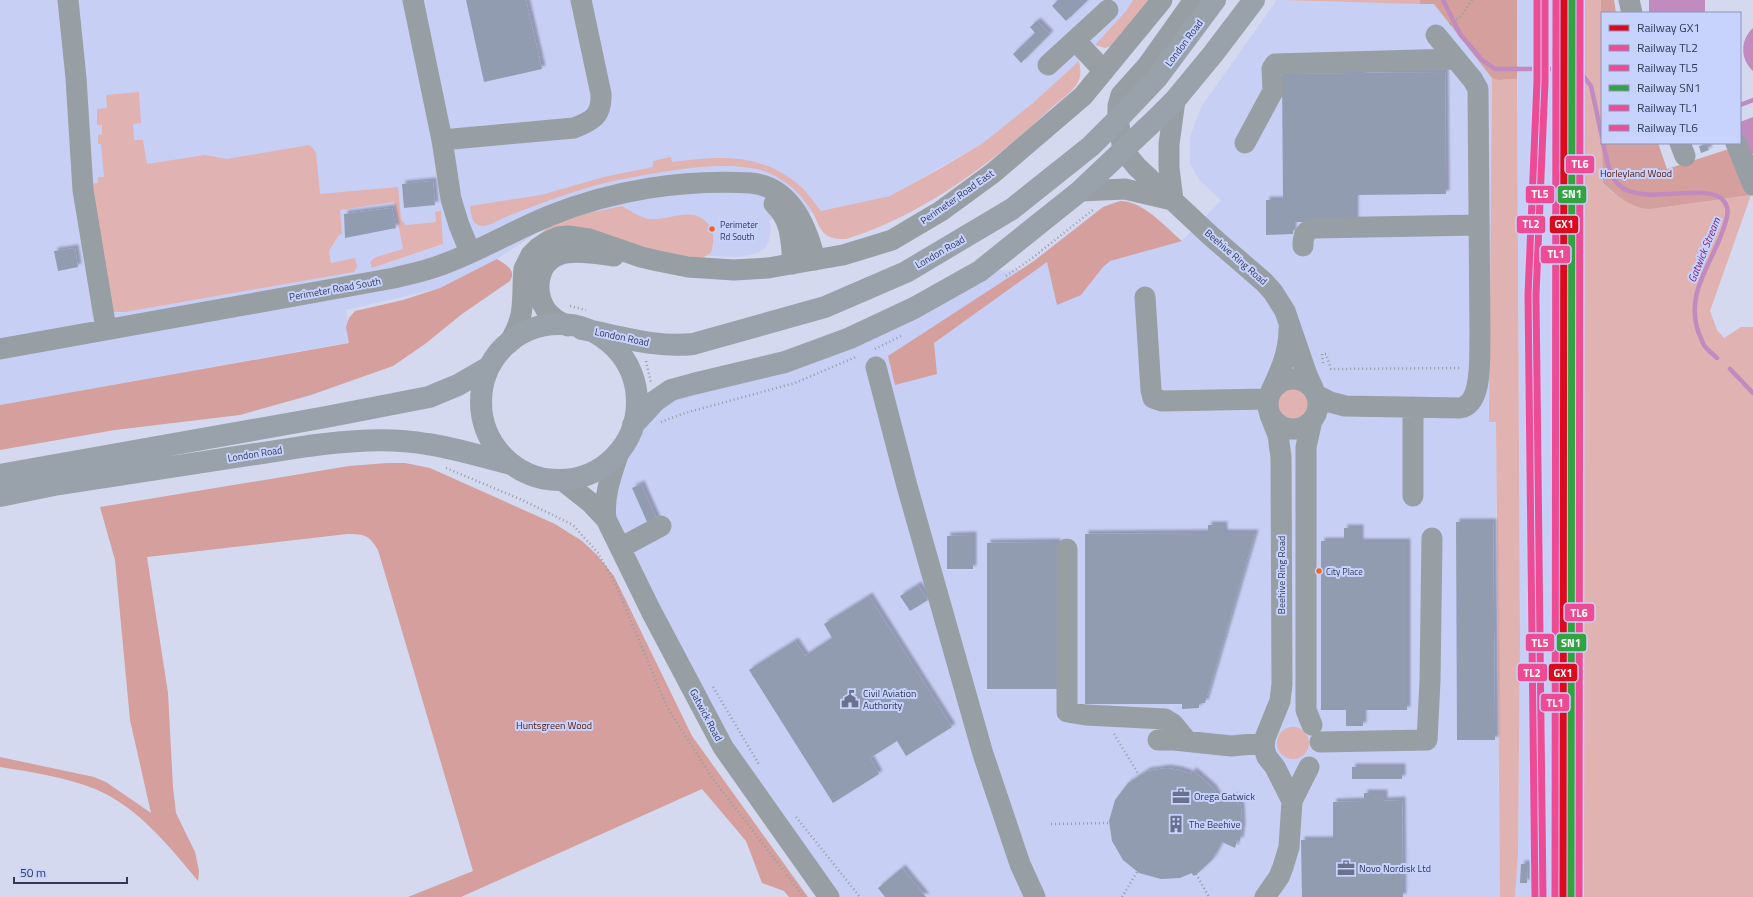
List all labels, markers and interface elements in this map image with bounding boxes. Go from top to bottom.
legend [1601,12,1741,144]
street label: London Road [1161,16,1207,70]
text: Railway GX1 [1637,18,1700,37]
text: Railway TL2 [1637,38,1698,57]
text: Railway TL5 [1637,58,1698,77]
text: Railway SN1 [1637,78,1701,97]
text: Railway TL1 [1637,98,1698,117]
text: Railway TL6 [1637,118,1698,137]
line badge: TL6 [1565,155,1595,174]
text: TL6 [1571,156,1589,172]
street label: Perimeter Road East [917,166,997,228]
park label: Horleyland Wood [1600,166,1672,181]
line badge: TL5 [1525,185,1555,204]
line badge: SN1 [1557,185,1587,204]
text: TL5 [1531,186,1549,202]
text: SN1 [1562,186,1582,202]
line badge: TL2 [1516,215,1546,234]
line badge: GX1 [1549,215,1579,234]
water label: Gatwick Stream [1684,215,1724,285]
text: TL2 [1522,216,1540,232]
text: GX1 [1554,216,1574,232]
place label: Perimeter Rd South [720,218,758,243]
marker: Perimeter Rd South [707,224,717,234]
street label: Beehive Ring Road [1201,226,1271,288]
street label: London Road [912,232,968,272]
line badge: TL1 [1540,245,1571,264]
text: TL1 [1547,246,1565,262]
street label: Perimeter Road South [288,274,382,304]
street label: London Road [593,324,651,350]
street label: London Road [227,442,283,466]
street label: Beehive Ring Road [1274,536,1289,614]
place label: City Place [1326,565,1363,578]
marker: City Place [1314,566,1324,576]
line badge: TL6 [1564,603,1595,622]
text: TL6 [1570,605,1588,621]
line badge: TL5 [1525,633,1555,652]
line badge: SN1 [1556,633,1587,652]
text: TL5 [1531,635,1549,651]
text: SN1 [1561,635,1581,651]
line badge: TL2 [1517,663,1548,682]
line badge: GX1 [1548,663,1578,682]
text: TL2 [1523,665,1541,681]
text: GX1 [1553,665,1573,681]
street label: Gatwick Road [686,686,726,744]
place label: Civil Aviation Authority [863,686,916,713]
public building icon: Civil Aviation Authority [840,689,860,709]
line badge: TL1 [1540,693,1570,712]
text: TL1 [1546,695,1564,711]
park label: Huntsgreen Wood [516,718,592,733]
office icon: Orega Gatwick [1171,786,1191,806]
place label: Orega Gatwick [1194,789,1255,804]
building icon: The Beehive [1166,814,1186,834]
place label: The Beehive [1189,817,1240,832]
office icon: Novo Nordisk Ltd [1336,858,1356,878]
scale bar [14,859,127,885]
place label: Novo Nordisk Ltd [1359,861,1431,876]
text: 50 m [20,863,46,882]

